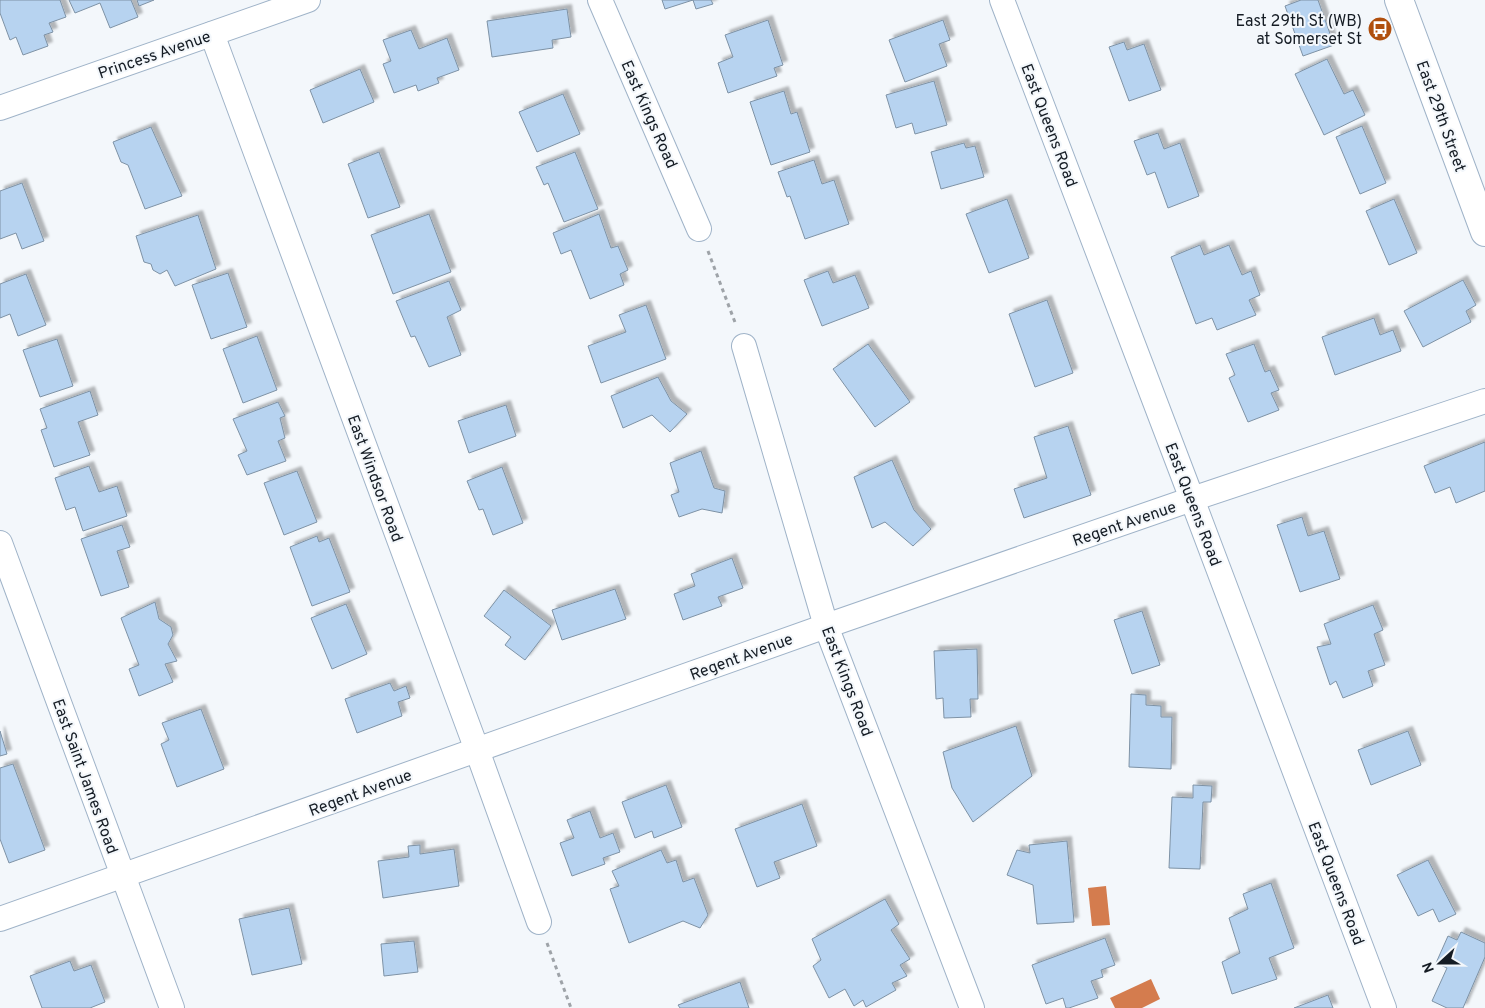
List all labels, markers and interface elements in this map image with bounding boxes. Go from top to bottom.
place label: East 29th St (WB) at Somerset St [1236,12,1362,50]
bus stop icon: East 29th St (WB) at Somerset St [1367,16,1393,42]
street label: Princess Avenue [96,27,214,85]
street label: East Kings Road [615,58,681,172]
street label: East 29th Street [1411,58,1470,175]
street label: East Queens Road [1015,61,1081,190]
street label: East Windsor Road [342,412,406,545]
street label: East Queens Road [1159,440,1225,569]
street label: Regent Avenue [1070,498,1179,552]
street label: East Kings Road [816,624,876,740]
street label: Regent Avenue [687,630,796,686]
street label: East Saint James Road [47,696,121,857]
street label: Regent Avenue [306,766,415,822]
street label: East Queens Road [1302,819,1368,948]
north arrow [1415,938,1465,988]
text: N [1420,959,1439,975]

